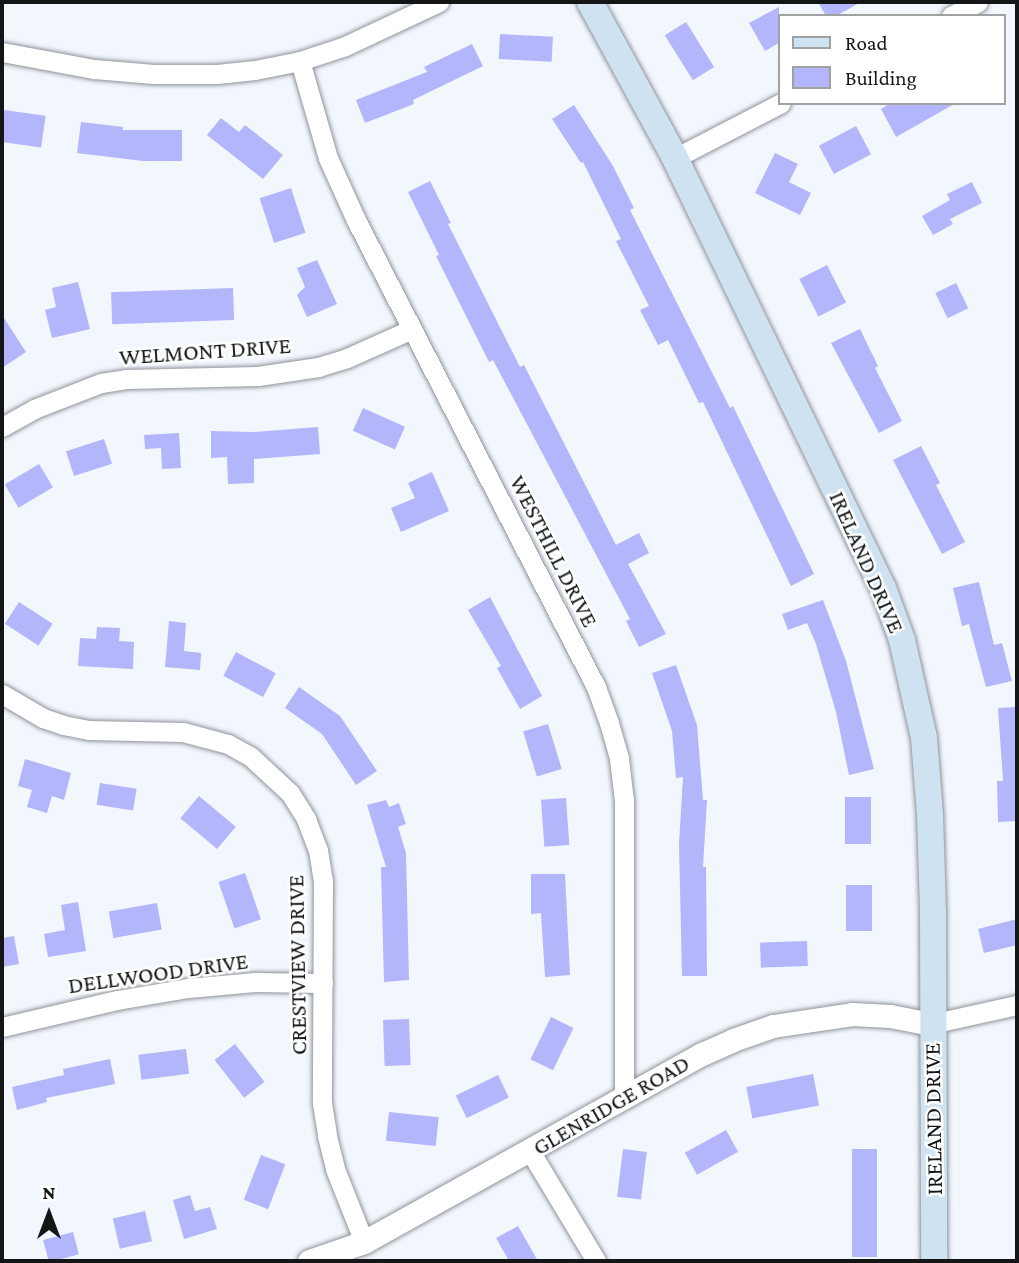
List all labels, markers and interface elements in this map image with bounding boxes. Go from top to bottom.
legend [778,14,1005,105]
text: Road [845,31,888,55]
text: Building [845,66,917,90]
street label: WELMONT DRIVE [118,331,292,371]
street label: WESTHILL DRIVE [504,470,604,632]
street label: IRELAND DRIVE [823,487,911,637]
street label: CRESTVIEW DRIVE [282,875,312,1055]
street label: DELLWOOD DRIVE [66,947,250,999]
street label: IRELAND DRIVE [918,1043,948,1195]
street label: GLENRIDGE ROAD [528,1049,694,1161]
north arrow [14,1179,84,1249]
text: N [43,1182,55,1203]

